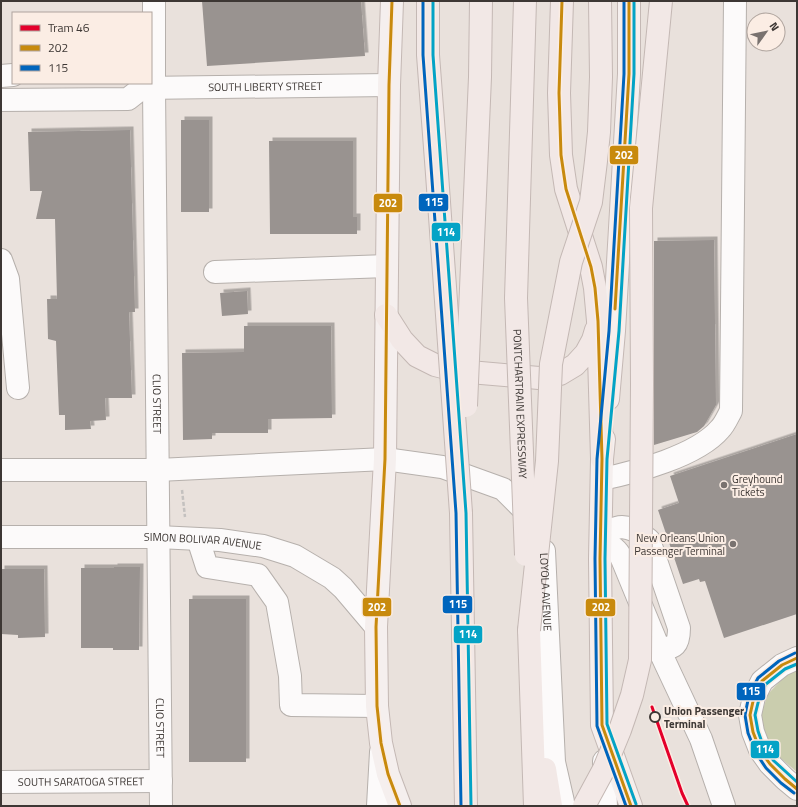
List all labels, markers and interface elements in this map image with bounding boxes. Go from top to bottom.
legend [12,12,152,84]
north arrow [746,12,786,52]
text: Tram 46 [48,18,90,37]
text: N [766,19,783,34]
text: 202 [48,38,68,57]
text: 115 [48,58,68,77]
street label: SOUTH LIBERTY STREET [208,78,323,95]
line badge: 202 [609,145,639,165]
text: 202 [615,147,633,163]
line badge: 202 [373,193,403,213]
line badge: 115 [418,193,449,212]
text: 115 [425,194,443,210]
text: 202 [379,195,397,211]
line badge: 114 [431,222,461,242]
text: 114 [437,224,455,240]
street label: PONTCHARTRAIN EXPRESSWAY [509,328,531,479]
street label: CLIO STREET [149,374,165,434]
place label: Greyhound Tickets [732,471,783,500]
marker: Greyhound Tickets [719,480,729,490]
street label: SIMON BOLIVAR AVENUE [144,529,263,554]
place label: New Orleans Union Passenger Terminal [634,530,725,559]
marker: New Orleans Union Passenger Terminal [728,539,738,549]
street label: LOYOLA AVENUE [536,552,556,632]
line badge: 115 [442,595,473,614]
text: 115 [449,596,467,612]
line badge: 202 [362,597,392,617]
line badge: 202 [585,598,616,617]
text: 202 [368,599,386,615]
text: 202 [592,599,610,615]
line badge: 114 [453,625,483,644]
text: 114 [459,626,477,642]
line badge: 115 [736,682,766,701]
text: 115 [742,683,760,699]
street label: CLIO STREET [152,698,169,758]
place label: Union Passenger Terminal [664,703,744,732]
marker: Union Passenger Terminal [649,711,661,723]
line badge: 114 [750,740,780,759]
text: 114 [756,741,774,757]
street label: SOUTH SARATOGA STREET [18,773,144,790]

